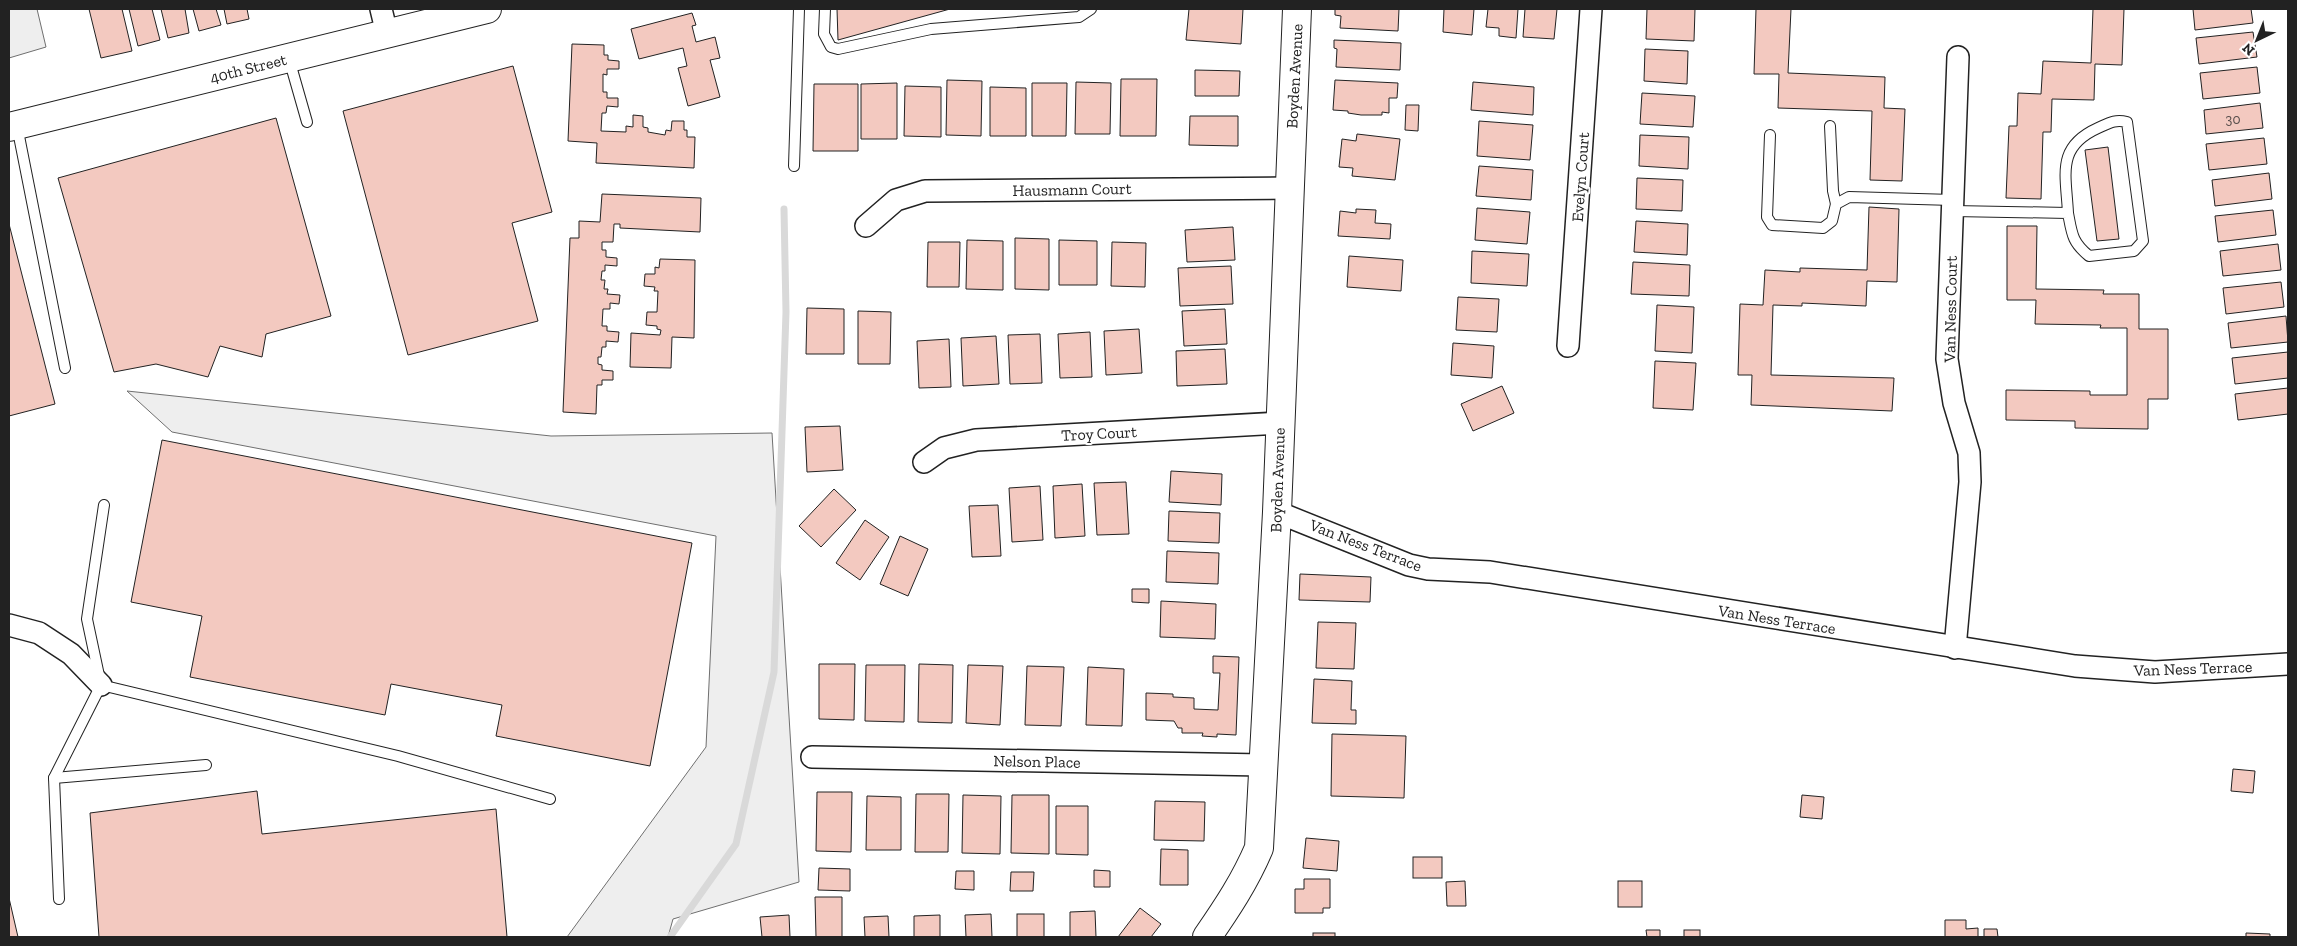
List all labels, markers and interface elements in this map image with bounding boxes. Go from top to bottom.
north arrow [2232,15,2282,65]
street label: Boyden Avenue [1282,23,1307,129]
text: N [2239,39,2258,59]
street label: 40th Street [208,50,288,87]
house number: 30 [2226,111,2240,128]
street label: Evelyn Court [1568,131,1593,223]
street label: Hausmann Court [1012,179,1132,200]
street label: Van Ness Court [1940,255,1961,364]
street label: Troy Court [1061,422,1138,445]
street label: Boyden Avenue [1266,427,1289,533]
street label: Van Ness Terrace [1306,515,1425,576]
street label: Van Ness Terrace [1716,601,1837,638]
street label: Van Ness Terrace [2132,657,2253,680]
street label: Nelson Place [993,751,1081,772]

